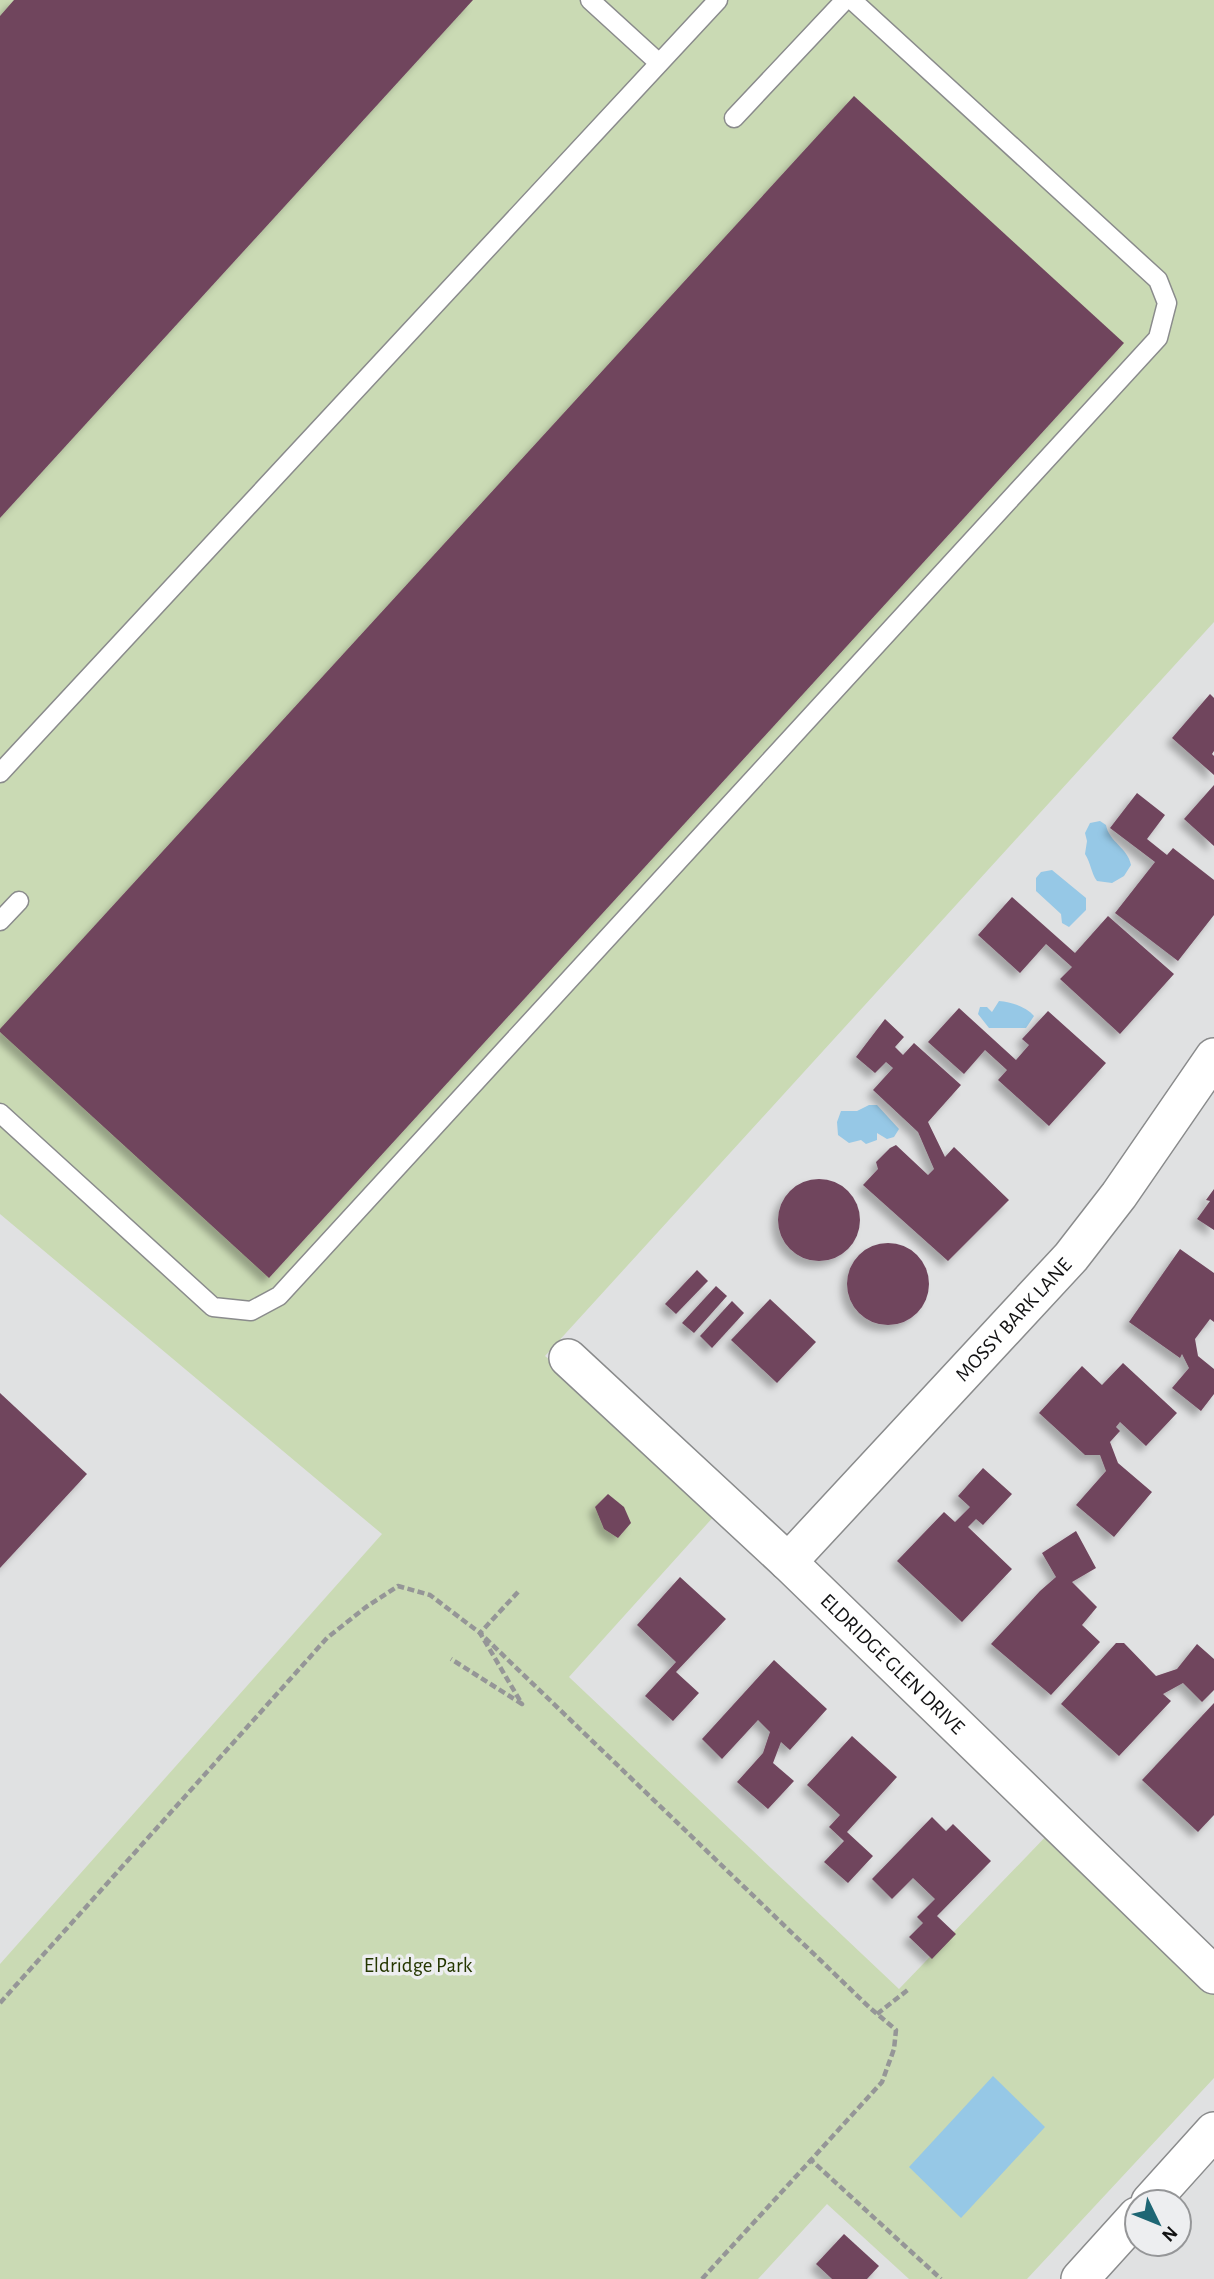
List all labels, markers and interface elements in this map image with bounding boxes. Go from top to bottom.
street label: MOSSY BARK LANE [951,1254,1076,1385]
street label: ELDRIDGE GLEN DRIVE [816,1590,968,1738]
park label: Eldridge Park [364,1955,473,1976]
north arrow [1123,2188,1193,2258]
text: N [1158,2222,1181,2245]

